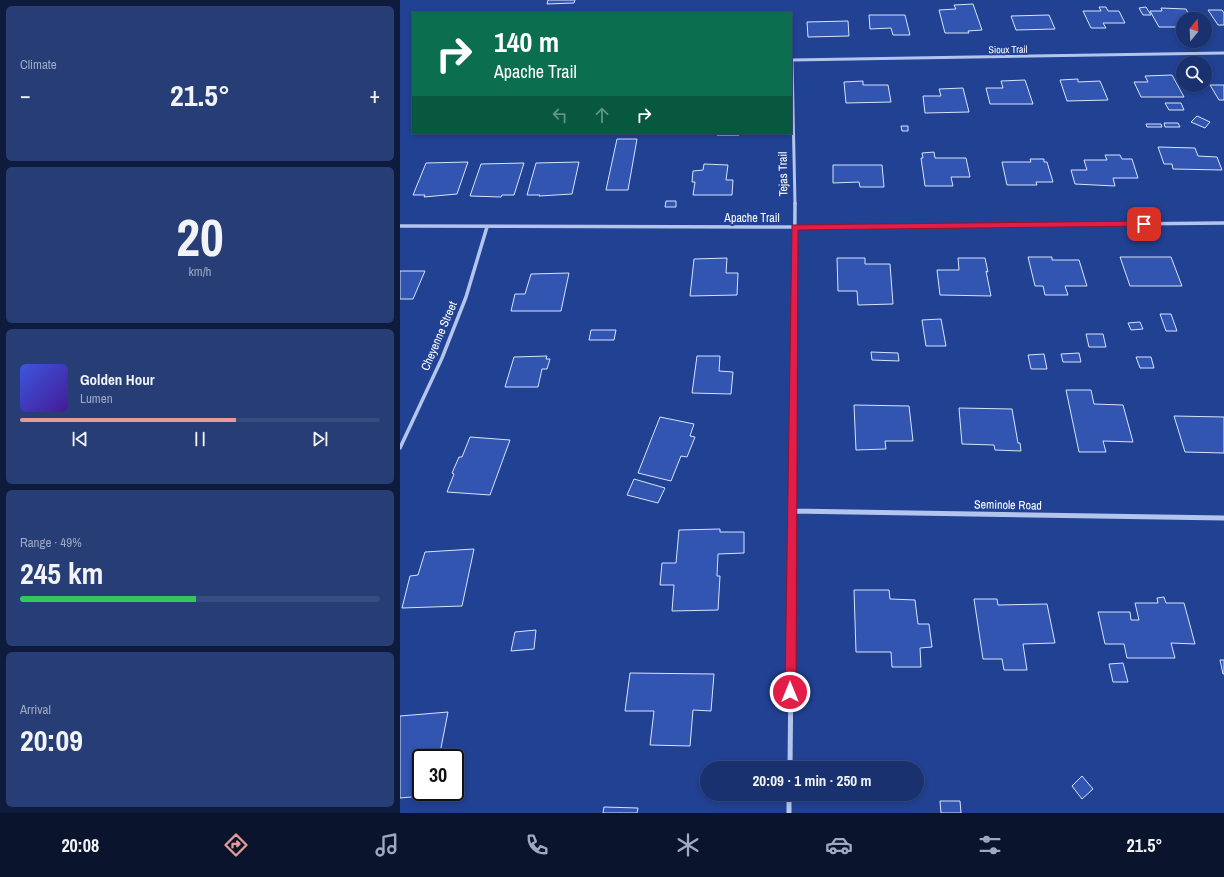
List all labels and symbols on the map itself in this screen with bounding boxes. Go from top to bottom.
north arrow [1176,12,1212,48]
street label: Sioux Trail [988,43,1028,56]
street label: Tejas Trail [775,151,791,197]
pin [1127,207,1161,241]
street label: Apache Trail [723,210,780,226]
street label: Cheyenne Street [417,299,461,373]
street label: Seminole Road [974,496,1042,514]
position arrow [769,671,811,713]
speed limit sign: 30 [412,749,464,801]

